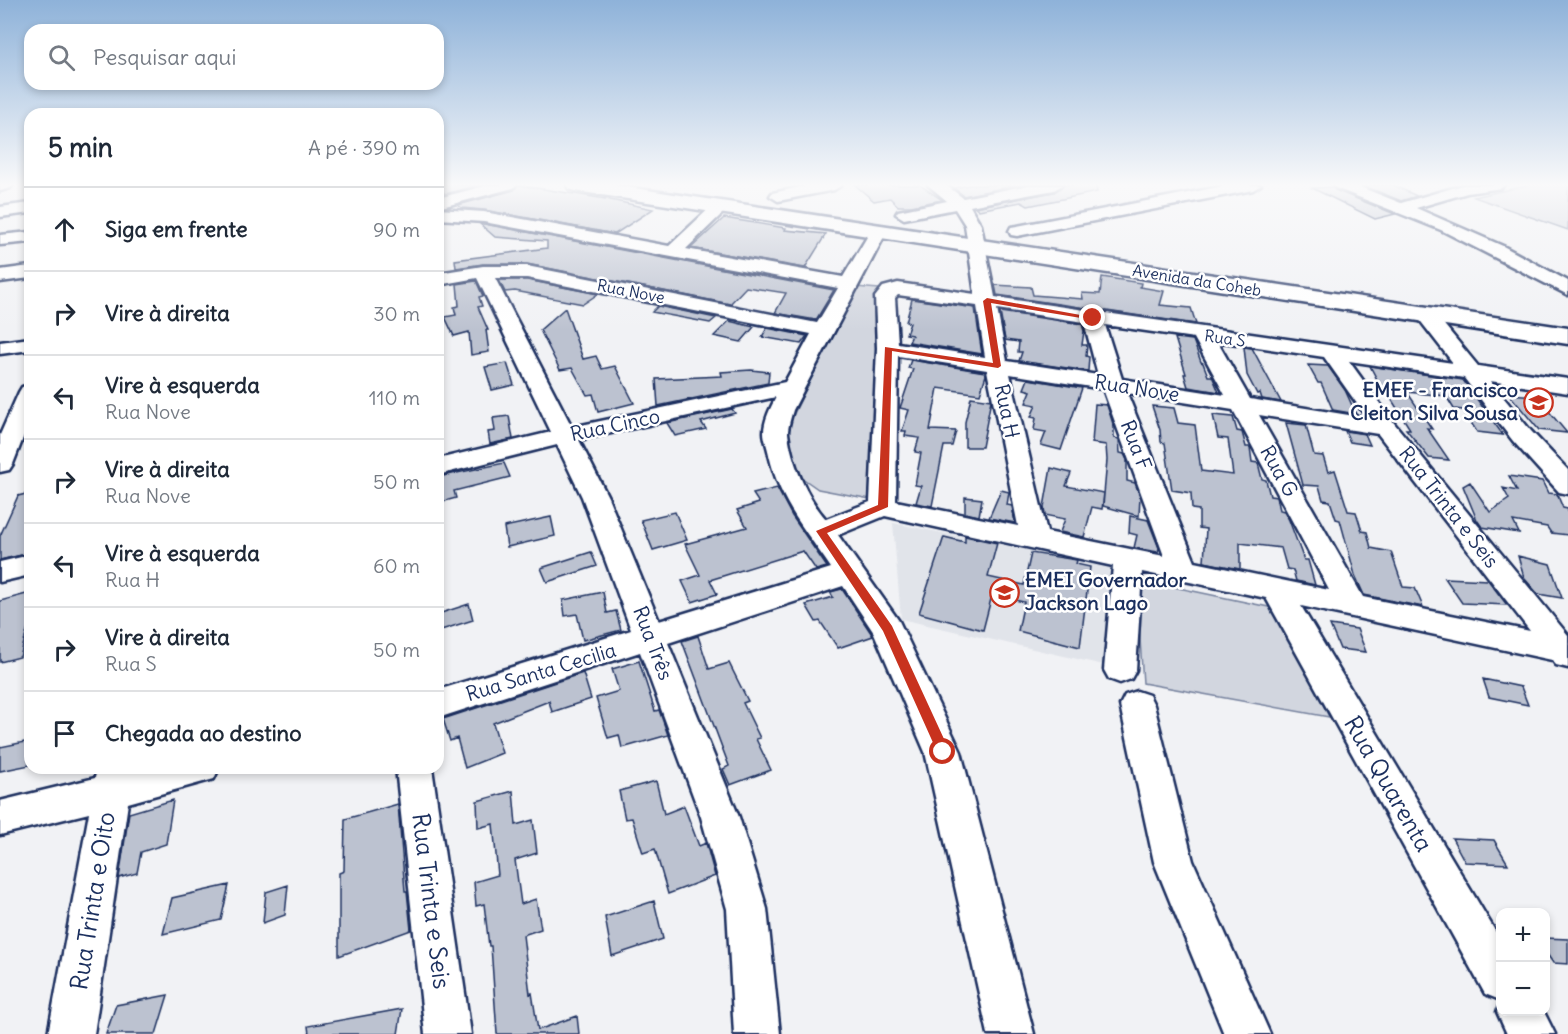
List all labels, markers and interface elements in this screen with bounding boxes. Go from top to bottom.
search box [24,24,444,90]
icon: search [45,41,78,74]
text: Pesquisar aqui [93,43,236,71]
text: 5 min [48,131,113,164]
text: A pé · 390 m [308,135,420,160]
icon: ahead [48,213,81,246]
text: Siga em frente [105,215,248,243]
text: 90 m [373,217,420,242]
street label: Avenida da Coheb [1131,260,1263,300]
street label: Rua Nove [595,275,667,307]
icon: right [48,297,81,330]
text: Vire à direita [105,299,230,327]
text: 30 m [373,301,420,326]
route end [1079,304,1105,330]
street label: Rua S [1203,325,1247,351]
street label: Rua Nove [1093,368,1181,407]
text: Vire à esquerda [105,371,260,399]
place label: EMEF - Francisco Cleiton Silva Sousa [1350,377,1519,425]
icon: left [48,381,81,414]
street label: Rua H [990,382,1025,440]
text: 110 m [369,385,420,410]
school or university icon: EMEF - Francisco Cleiton Silva Sousa [1523,386,1555,418]
text: Rua Nove [105,399,191,424]
street label: Rua Cinco [568,403,662,446]
street label: Rua F [1116,416,1157,473]
street label: Rua G [1255,441,1304,501]
street label: Rua Trinta e Seis [1394,441,1505,572]
text: Vire à direita [105,455,230,483]
icon: right [48,465,81,498]
text: 50 m [373,469,420,494]
text: Rua Nove [105,483,191,508]
text: Vire à esquerda [105,539,260,567]
icon: left [48,549,81,582]
text: 60 m [373,553,420,578]
text: Rua H [105,567,160,592]
place label: EMEI Governador Jackson Lago [1025,567,1187,615]
school or university icon: EMEI Governador Jackson Lago [988,576,1020,608]
street label: Rua Três [628,602,679,683]
text: Vire à direita [105,623,230,651]
icon: right [48,633,81,666]
text: 50 m [373,637,420,662]
street label: Rua Santa Cecilia [463,637,619,706]
text: Rua S [105,651,157,676]
street label: Rua Quarenta [1338,710,1440,857]
icon: arrive [48,717,81,750]
text: Chegada ao destino [105,719,302,747]
route start [929,738,955,764]
street label: Rua Trinta e Oito [63,810,121,992]
street label: Rua Trinta e Seis [406,811,458,991]
map controls [1496,908,1550,1016]
button: + [1496,908,1550,962]
button: − [1496,962,1550,1016]

